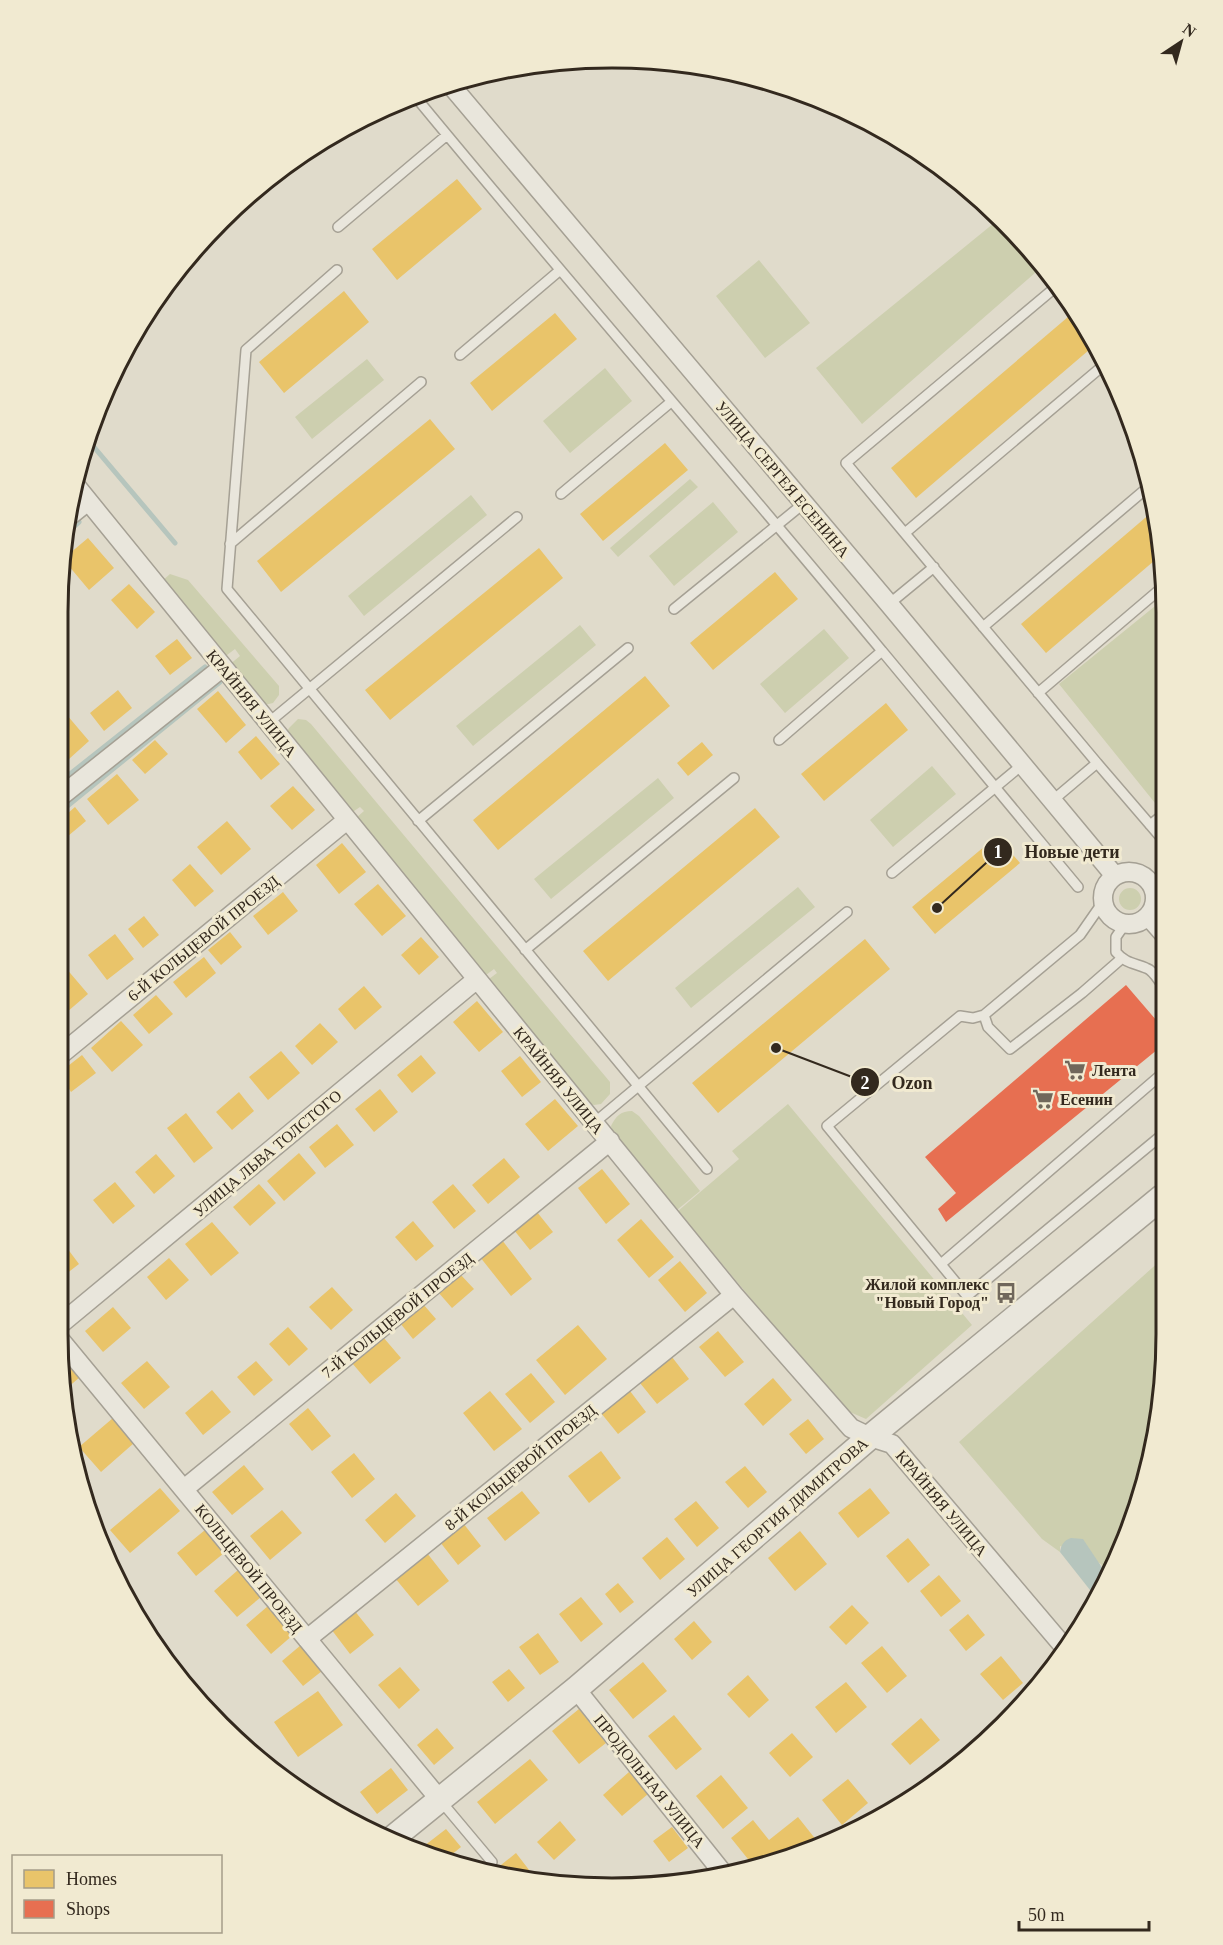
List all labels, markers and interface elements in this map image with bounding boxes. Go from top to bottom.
north arrow [1151,12,1211,72]
text: N [1180,20,1200,41]
street label: УЛИЦА СЕРГЕЯ ЕСЕНИНА [712,398,853,562]
street label: КРАЙНЯЯ УЛИЦА [203,646,301,761]
callout: Новые дети [983,834,1132,870]
text: 1 [994,842,1003,862]
text: Новые дети [1024,842,1120,862]
street label: 6-Й КОЛЬЦЕВОЙ ПРОЕЗД [124,871,283,1005]
street label: КРАЙНЯЯ УЛИЦА [510,1023,608,1138]
supermarket icon: Лента [1063,1058,1087,1082]
place label: Лента [1092,1062,1136,1079]
callout: Ozon [850,1064,945,1100]
text: 2 [861,1073,870,1093]
text: Ozon [891,1073,933,1093]
street label: УЛИЦА ЛЬВА ТОЛСТОГО [190,1087,345,1221]
supermarket icon: Есенин [1031,1087,1055,1111]
place label: Есенин [1060,1091,1113,1108]
street label: 7-Й КОЛЬЦЕВОЙ ПРОЕЗД [318,1248,477,1382]
place label: Жилой комплекс "Новый Город" [865,1276,989,1312]
bus stop icon: Жилой комплекс "Новый Город" [994,1281,1018,1305]
street label: 8-Й КОЛЬЦЕВОЙ ПРОЕЗД [441,1400,600,1534]
street label: УЛИЦА ГЕОРГИЯ ДИМИТРОВА [683,1434,872,1601]
street label: КРАЙНЯЯ УЛИЦА [892,1446,992,1561]
street label: КОЛЬЦЕВОЙ ПРОЕЗД [191,1500,306,1637]
street label: ПРОДОЛЬНАЯ УЛИЦА [590,1711,709,1852]
legend [12,1855,222,1933]
text: Homes [66,1869,117,1889]
scale bar [1019,1894,1150,1932]
text: Shops [66,1899,110,1919]
text: 50 m [1028,1905,1065,1925]

